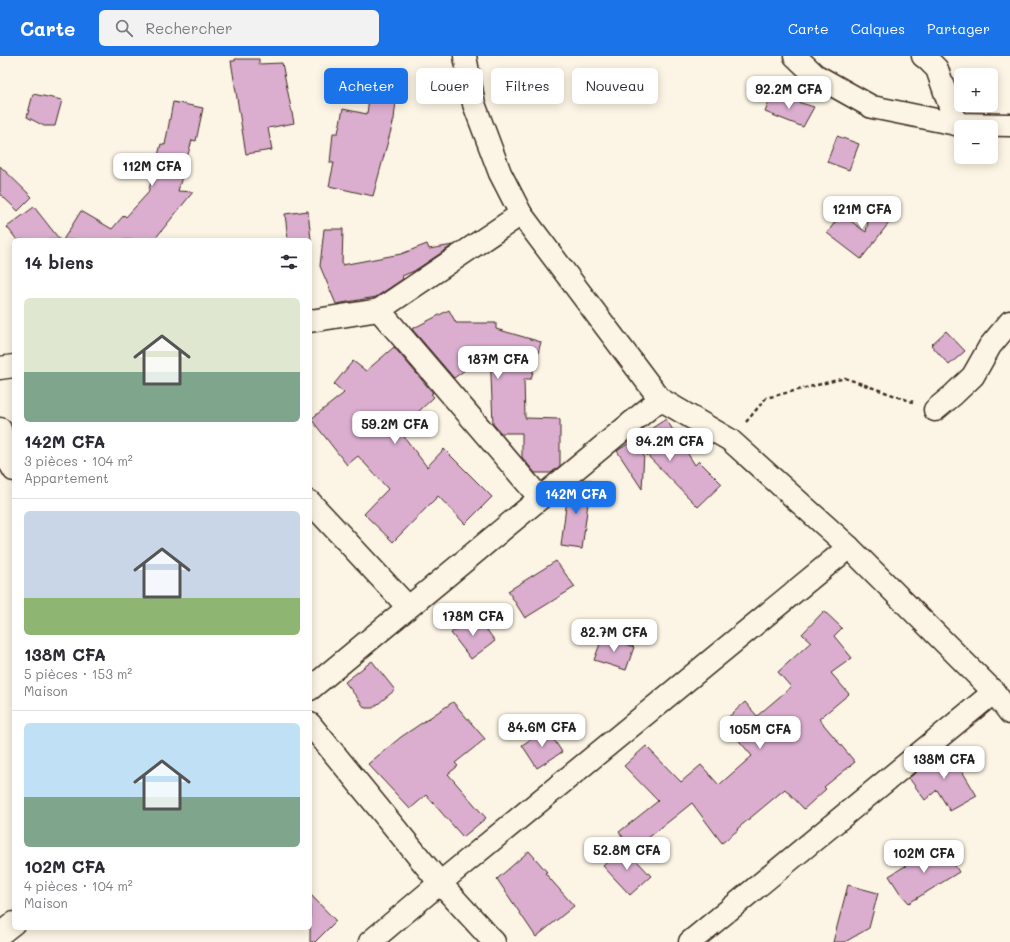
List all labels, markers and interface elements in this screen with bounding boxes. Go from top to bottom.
search box [99,10,379,46]
text: Carte [20,16,75,41]
icon: search [113,17,135,39]
text: Rechercher [145,18,233,38]
text: Carte [788,19,829,38]
text: Calques [851,19,905,38]
text: Partager [927,19,990,38]
chip: Acheter [324,68,408,104]
chip: Louer [416,68,483,104]
chip: Filtres [491,68,564,104]
chip: Nouveau [572,68,658,104]
map controls [954,68,998,164]
button: + [954,68,998,112]
pin: 92.2M CFA [743,76,835,110]
text: 92.2M CFA [755,80,823,97]
button: − [954,120,998,164]
pin: 112M CFA [111,153,193,187]
text: 112M CFA [122,157,182,174]
pin: 121M CFA [821,196,903,230]
text: 121M CFA [832,200,892,217]
text: 14 biens [24,251,93,273]
icon: filters [278,251,300,273]
icon: home [126,324,198,396]
pin: 187M CFA [457,346,539,380]
text: 187M CFA [467,350,529,367]
pin: 59.2M CFA [349,411,441,445]
text: 59.2M CFA [361,415,429,432]
pin: 94.2M CFA [624,428,716,462]
text: 142M CFA [24,430,105,452]
text: 94.2M CFA [636,432,704,449]
text: 3 pièces · 104 m² [24,452,133,469]
text: Appartement [24,469,109,486]
pin: 142M CFA [535,481,617,515]
text: 142M CFA [545,485,607,502]
icon: home [126,537,198,609]
pin: 178M CFA [432,603,514,637]
text: 178M CFA [442,607,504,624]
pin: 82.7M CFA [568,619,660,653]
text: 82.7M CFA [580,623,648,640]
text: 138M CFA [24,643,106,665]
text: 5 pièces · 153 m² [24,665,132,682]
text: Maison [24,682,68,699]
pin: 84.6M CFA [496,714,588,748]
pin: 105M CFA [719,716,801,750]
text: 84.6M CFA [507,718,577,735]
text: 105M CFA [729,720,791,737]
pin: 138M CFA [903,746,985,780]
icon: home [126,749,198,821]
text: 138M CFA [913,750,975,767]
pin: 52.8M CFA [581,837,673,871]
pin: 102M CFA [883,840,965,874]
text: 52.8M CFA [593,841,661,858]
text: 102M CFA [893,844,955,861]
text: 102M CFA [24,855,106,877]
text: 4 pièces · 104 m² [24,877,133,894]
text: Maison [24,894,68,911]

